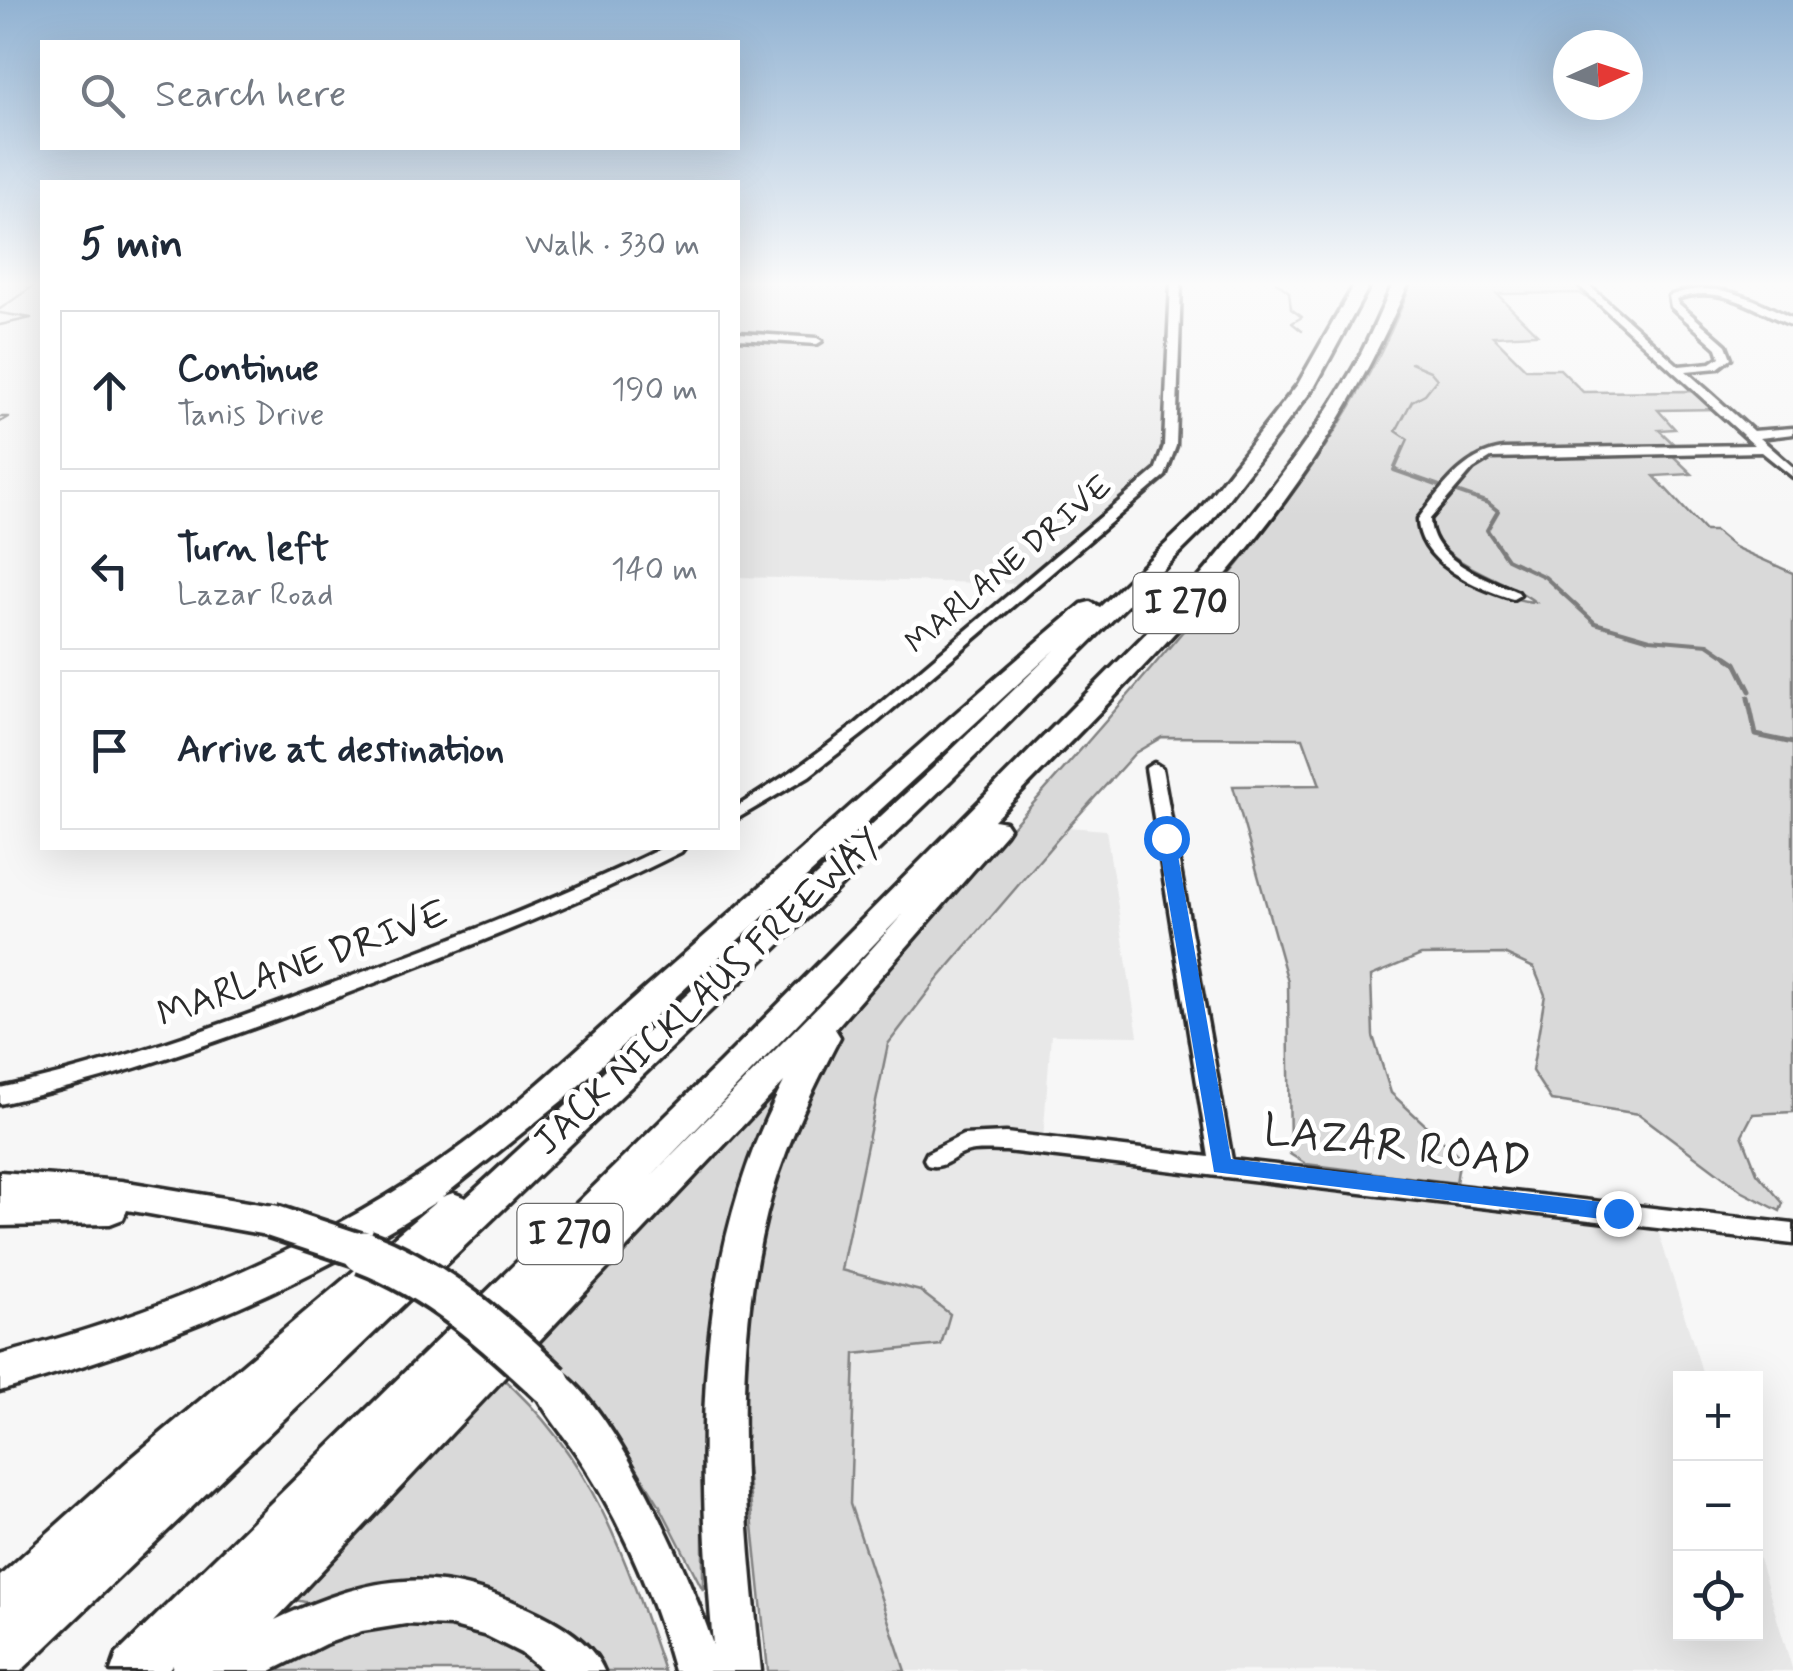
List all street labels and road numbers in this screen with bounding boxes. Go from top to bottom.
street label: MARLANE DRIVE [897,466,1121,664]
road number: I 270 [1134,573,1238,633]
street label: JACK NICKLAUS FREEWAY [523,817,893,1167]
street label: MARLANE DRIVE [151,890,455,1040]
street label: LAZAR ROAD [1260,1101,1534,1193]
road number: I 270 [518,1204,622,1264]

